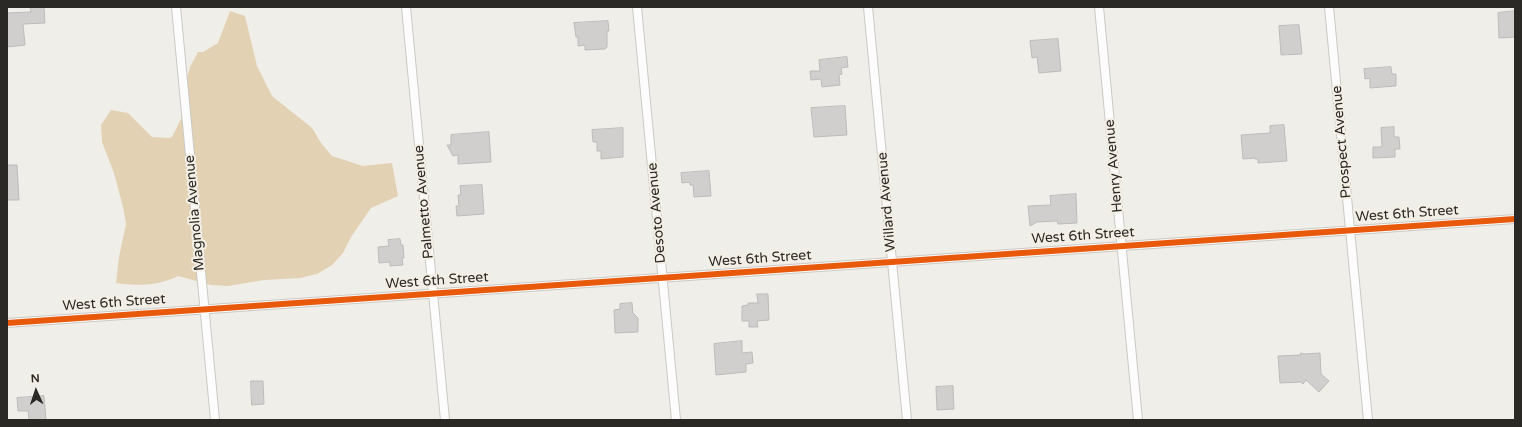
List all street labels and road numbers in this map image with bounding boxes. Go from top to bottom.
street label: Prospect Avenue [1329,85,1355,199]
street label: Henry Avenue [1102,119,1126,213]
street label: Palmetto Avenue [411,144,437,260]
street label: Willard Avenue [874,151,900,253]
street label: Magnolia Avenue [182,155,208,271]
street label: Desoto Avenue [644,162,670,264]
street label: West 6th Street [1355,202,1459,226]
street label: West 6th Street [1031,224,1135,248]
street label: West 6th Street [708,247,812,271]
street label: West 6th Street [385,269,489,293]
street label: West 6th Street [62,291,166,315]

